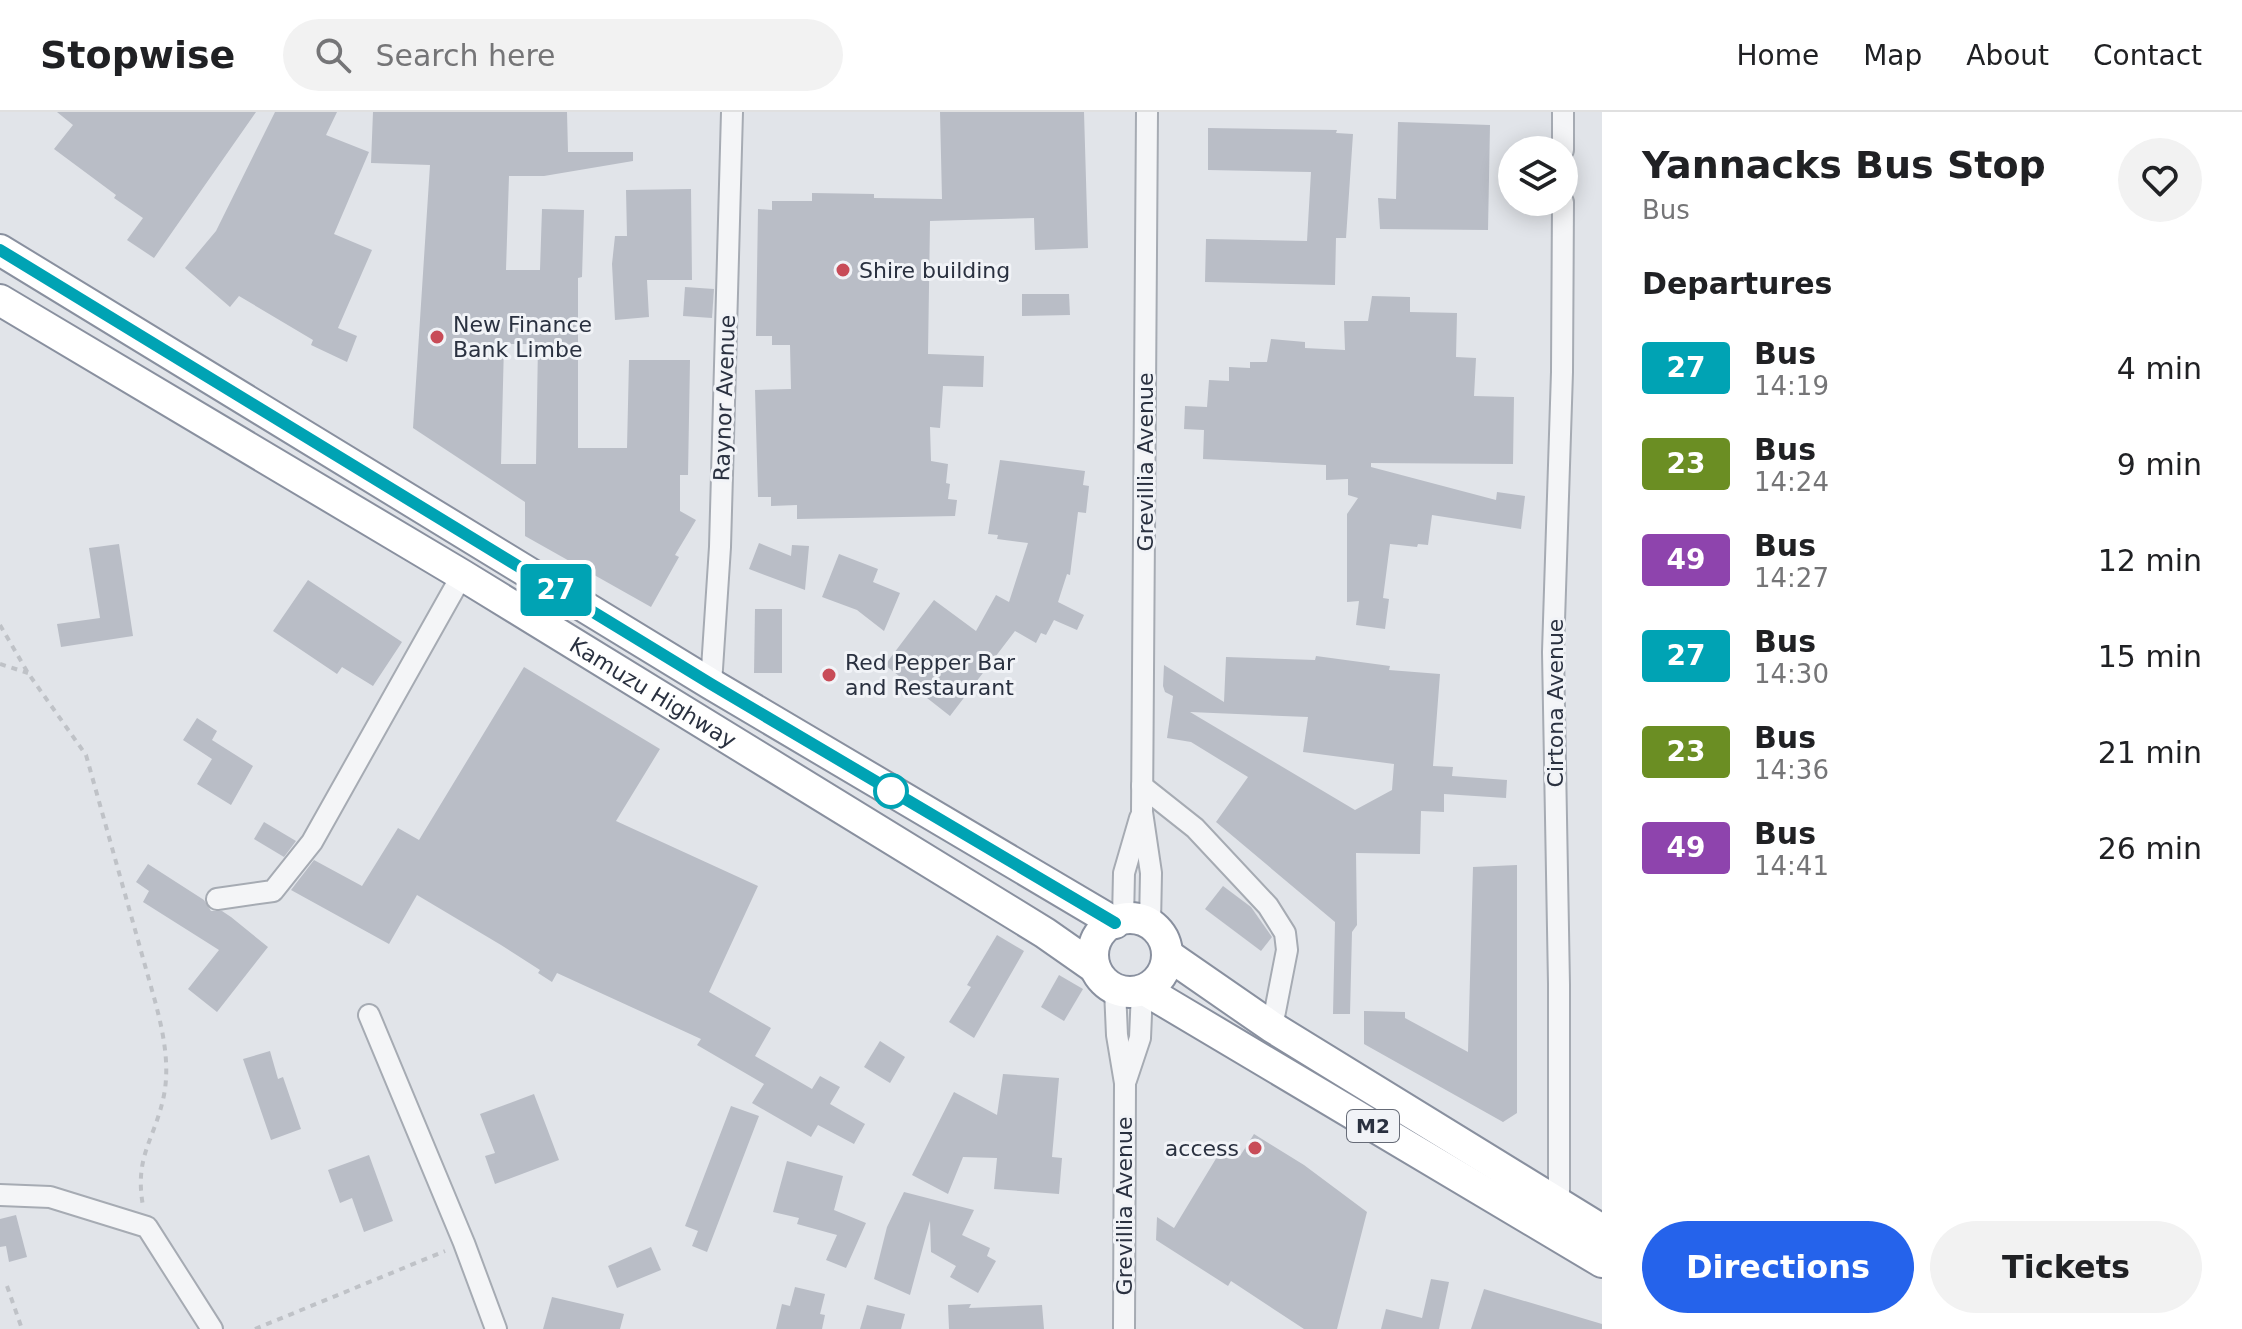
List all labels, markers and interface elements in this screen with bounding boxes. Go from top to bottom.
search box [283,19,843,91]
text: Stopwise [40,33,235,77]
icon: search [311,33,355,77]
text: Search here [375,38,556,73]
text: Home [1736,39,1819,72]
text: Map [1863,39,1922,72]
text: About [1966,39,2049,72]
text: Contact [2093,39,2202,72]
map controls [1498,136,1578,216]
button: layers [1498,136,1578,216]
button: heart [2118,138,2202,222]
text: Yannacks Bus Stop [1642,143,2046,187]
text: Bus [1642,195,1690,225]
place label: Shire building [859,258,1010,283]
marker: Shire building [834,261,852,279]
text: Departures [1642,266,1832,301]
place label: New Finance Bank Limbe [453,312,592,362]
street label: Raynor Avenue [709,314,740,482]
marker: New Finance Bank Limbe [428,328,446,346]
text: Bus [1754,336,1816,371]
text: 27 [1667,351,1705,384]
text: 4 min [2117,351,2202,386]
text: 14:19 [1754,371,1829,401]
street label: Grevillia Avenue [1133,373,1158,551]
text: Bus [1754,432,1816,467]
text: 23 [1667,447,1705,480]
text: 9 min [2117,447,2202,482]
text: 14:24 [1754,467,1829,497]
text: Bus [1754,528,1816,563]
text: 49 [1667,543,1705,576]
text: 12 min [2098,543,2202,578]
text: 14:27 [1754,563,1829,593]
line badge: 27 [520,564,592,616]
text: 27 [537,573,575,606]
street label: Cirtona Avenue [1543,619,1568,787]
text: Bus [1754,624,1816,659]
street label: Kamuzu Highway [565,632,741,753]
text: 27 [1667,639,1705,672]
text: 15 min [2098,639,2202,674]
place label: Red Pepper Bar and Restaurant [845,650,1016,700]
text: 14:30 [1754,659,1829,689]
marker: Red Pepper Bar and Restaurant [820,666,838,684]
text: Bus [1754,720,1816,755]
text: 23 [1667,735,1705,768]
text: 21 min [2098,735,2202,770]
text: 14:36 [1754,755,1829,785]
unlabelled marker [874,774,908,808]
text: Bus [1754,816,1816,851]
text: 49 [1667,831,1705,864]
text: 26 min [2098,831,2202,866]
text: 14:41 [1754,851,1829,881]
road number: M2 [1347,1110,1399,1142]
street label: Grevillia Avenue [1112,1117,1137,1295]
place label: access [1165,1136,1239,1161]
marker: access [1246,1139,1264,1157]
button: Directions [1642,1221,1914,1313]
button: Tickets [1930,1221,2202,1313]

